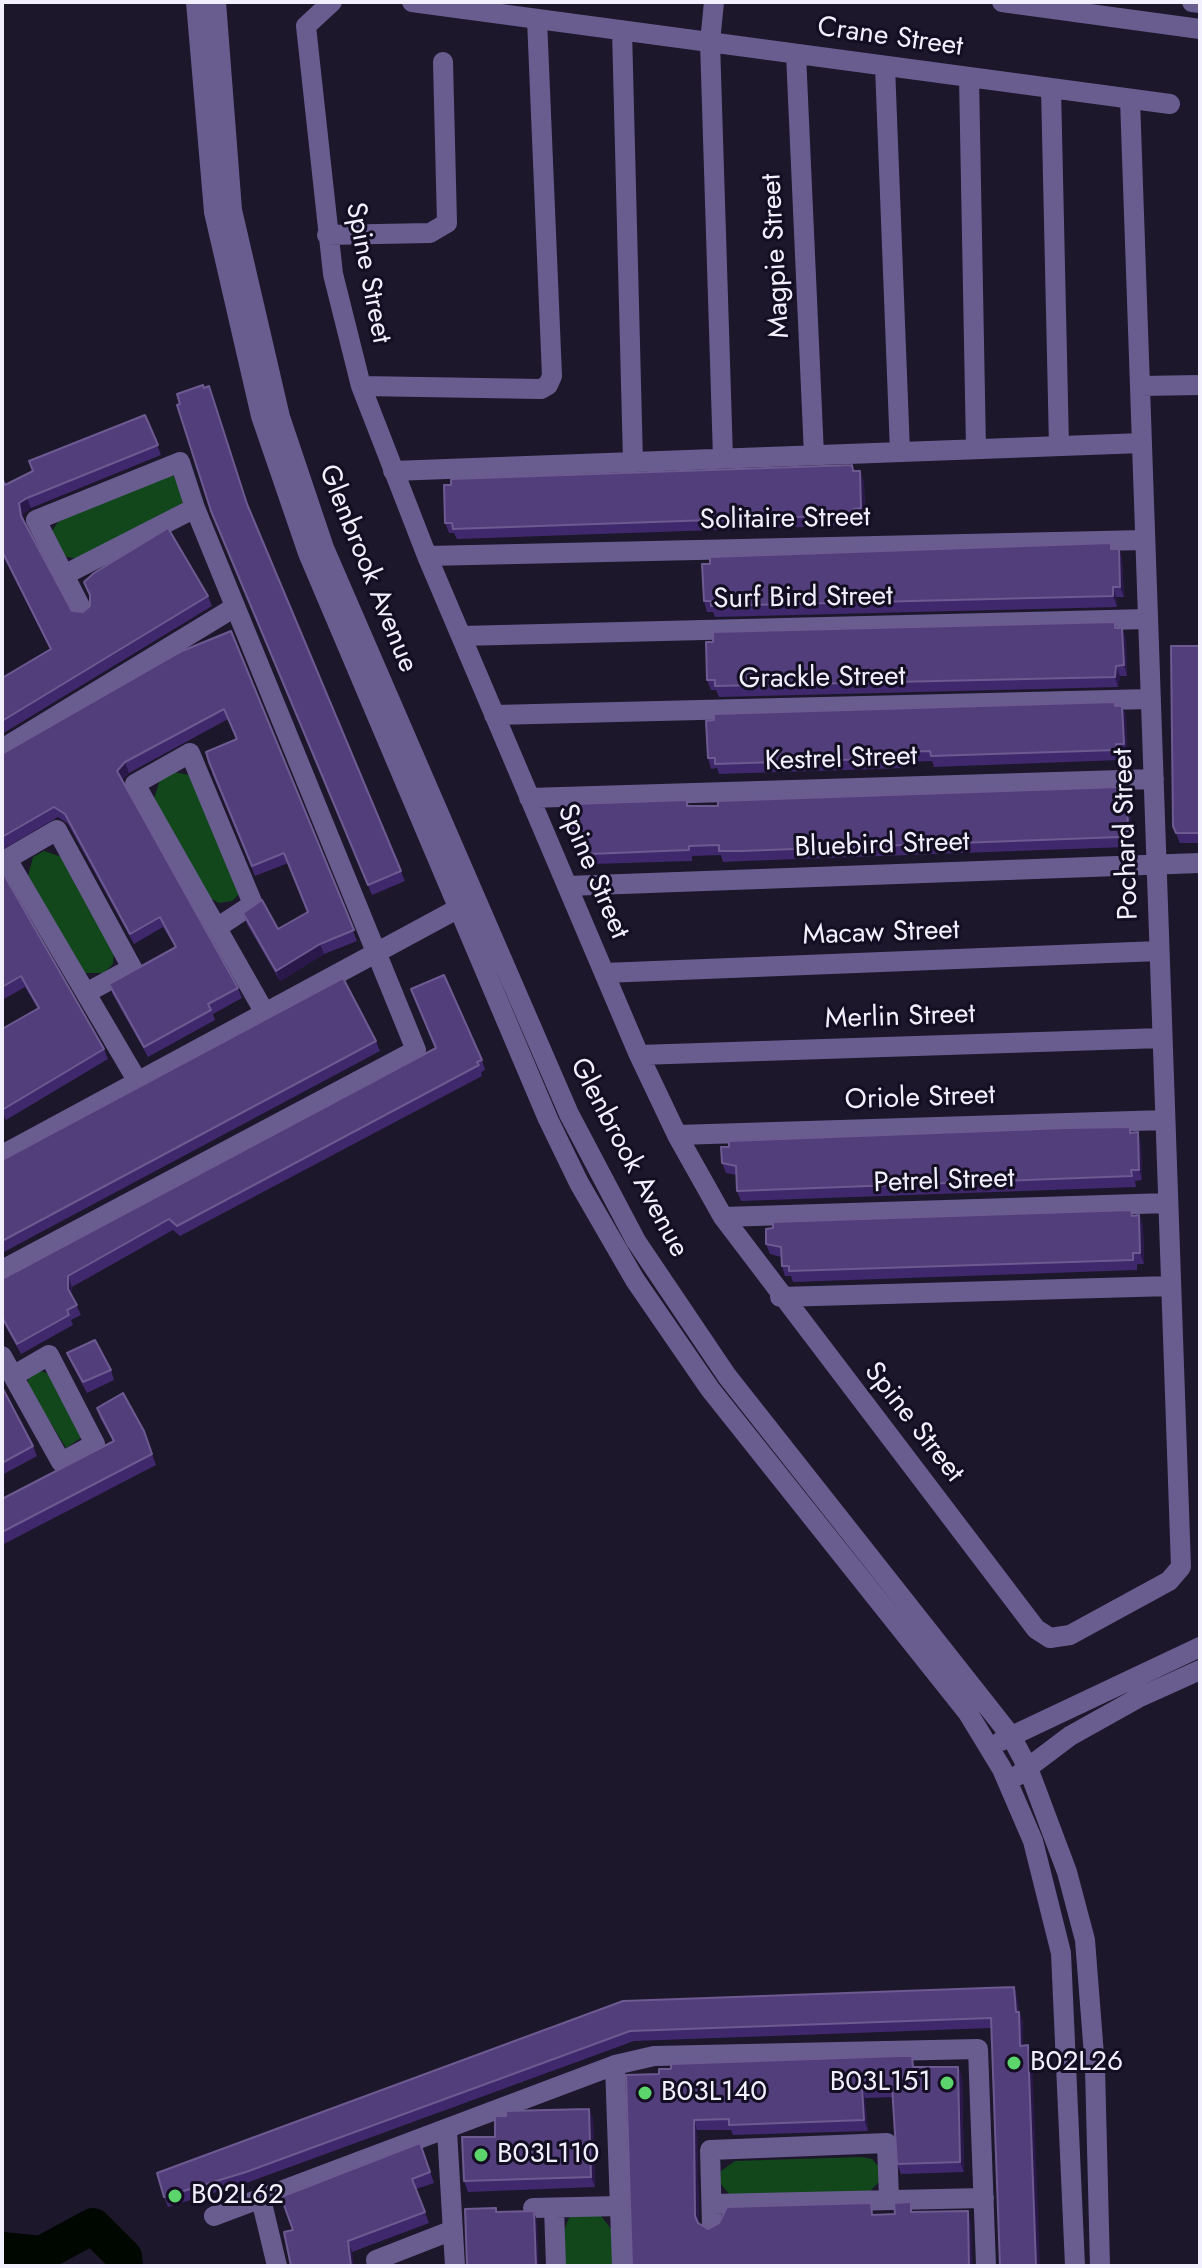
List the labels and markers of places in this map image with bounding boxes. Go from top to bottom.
place label: B02L26 [1030,2046,1123,2080]
marker: B02L26 [1005,2054,1023,2072]
place label: B03L151 [830,2066,931,2100]
marker: B03L151 [938,2074,956,2092]
place label: B03L140 [661,2076,767,2110]
marker: B03L140 [636,2084,654,2102]
place label: B03L110 [497,2138,599,2172]
marker: B03L110 [472,2146,490,2164]
place label: B02L62 [191,2179,284,2213]
marker: B02L62 [166,2187,184,2205]

